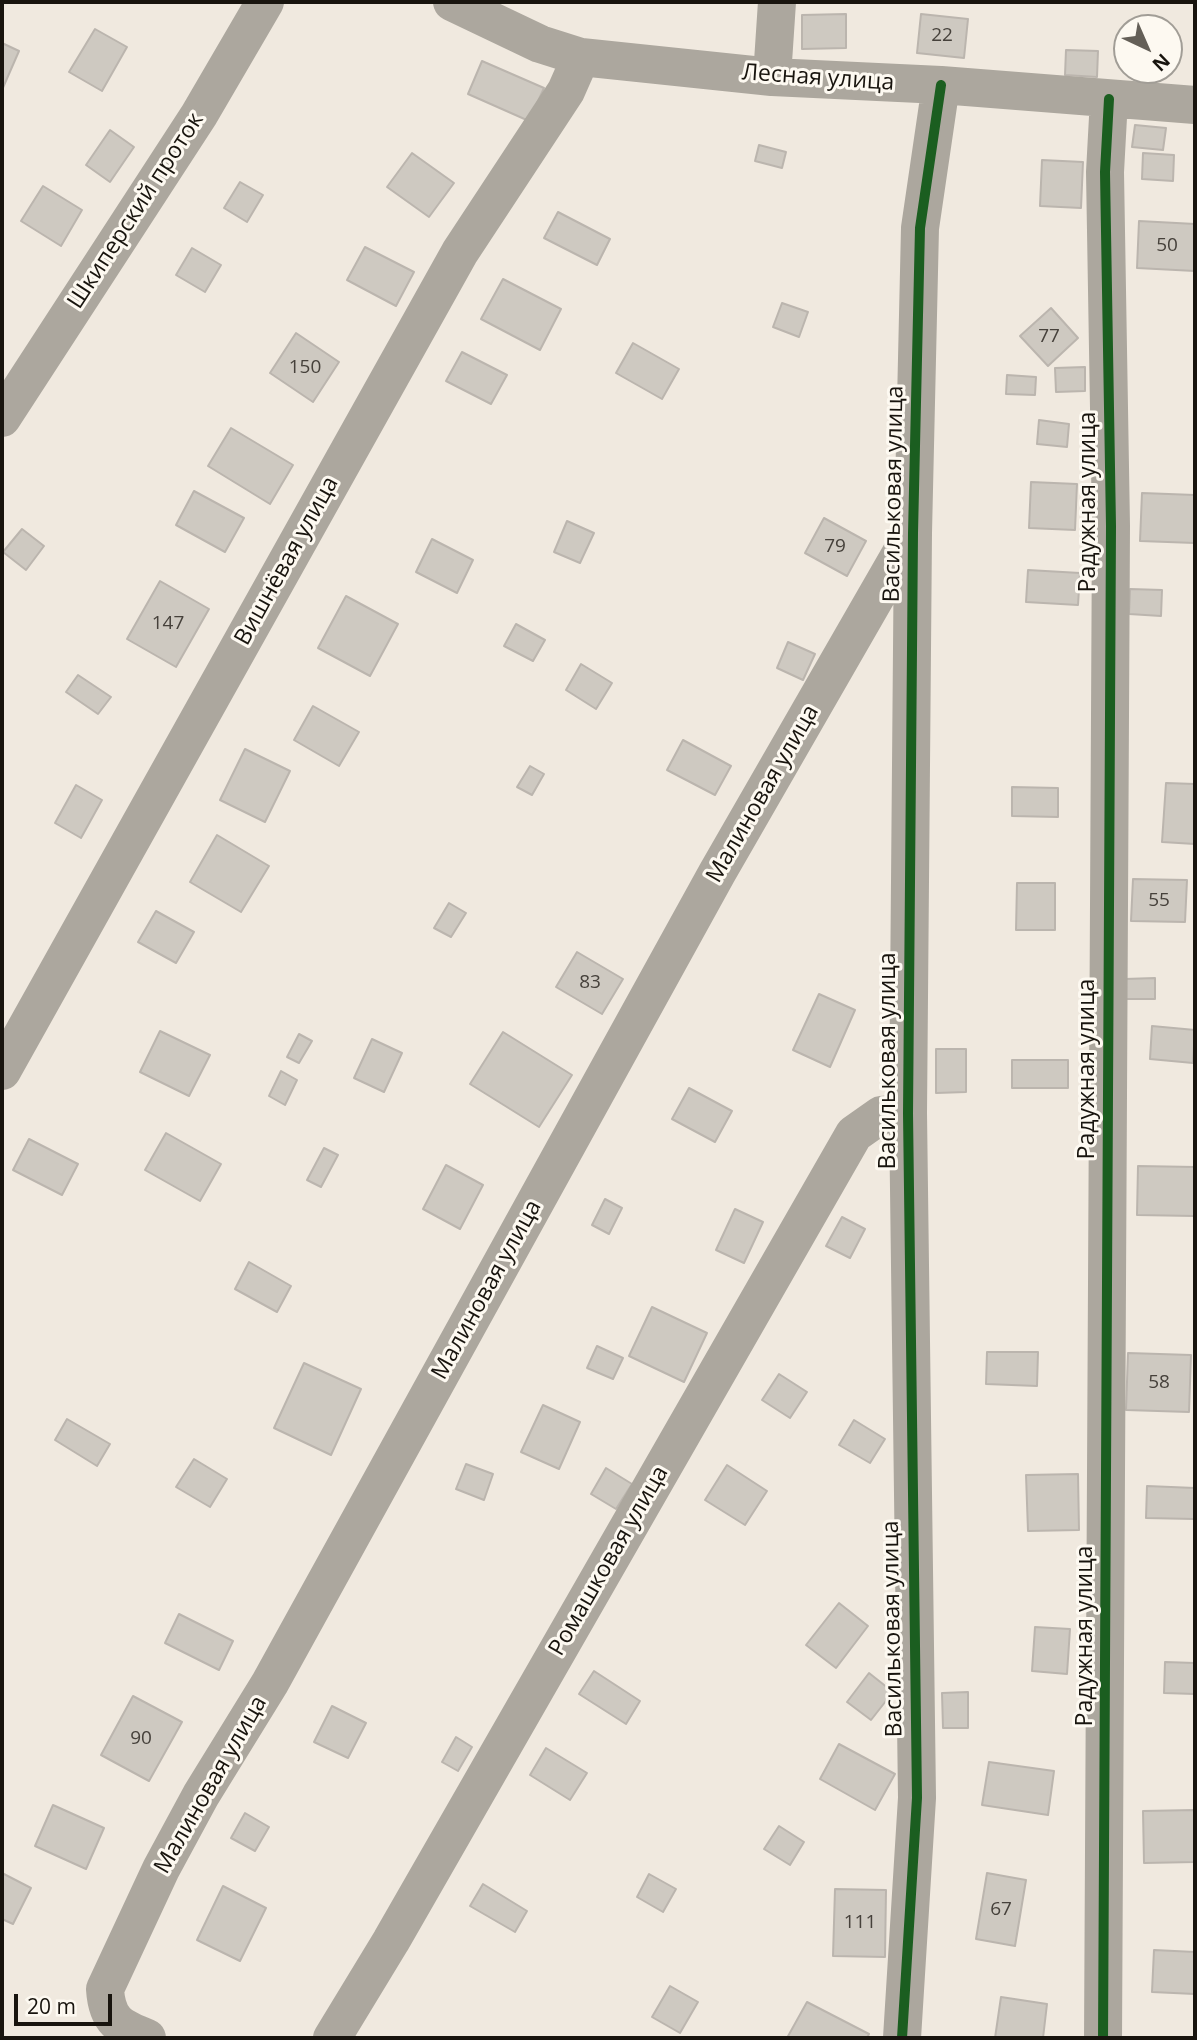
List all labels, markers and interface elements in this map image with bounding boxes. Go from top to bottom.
north arrow [1113,14,1183,84]
house number: 22 [931,25,953,47]
text: N [1147,48,1176,77]
street label: Лесная улица [741,59,895,97]
street label: Шкиперский проток [62,108,210,314]
house number: 50 [1156,235,1178,257]
house number: 77 [1038,326,1060,348]
house number: 150 [289,357,321,379]
street label: Васильковая улица [878,385,910,603]
street label: Радужная улица [1074,412,1102,592]
street label: Вишнёвая улица [229,472,345,650]
house number: 79 [824,536,846,558]
house number: 147 [152,613,184,635]
street label: Малиновая улица [701,700,825,888]
house number: 55 [1148,890,1170,912]
street label: Васильковая улица [874,953,902,1169]
house number: 83 [579,972,601,994]
street label: Радужная улица [1073,979,1101,1159]
street label: Малиновая улица [426,1195,548,1385]
house number: 58 [1148,1372,1170,1394]
street label: Ромашковая улица [543,1461,675,1661]
street label: Васильковая улица [877,1520,909,1738]
street label: Радужная улица [1071,1546,1099,1726]
street label: Малиновая улица [149,1691,273,1879]
house number: 90 [130,1728,152,1750]
house number: 67 [990,1899,1012,1921]
house number: 111 [844,1912,876,1934]
scale bar [18,1980,116,2024]
text: 20 m [27,1992,76,2020]

